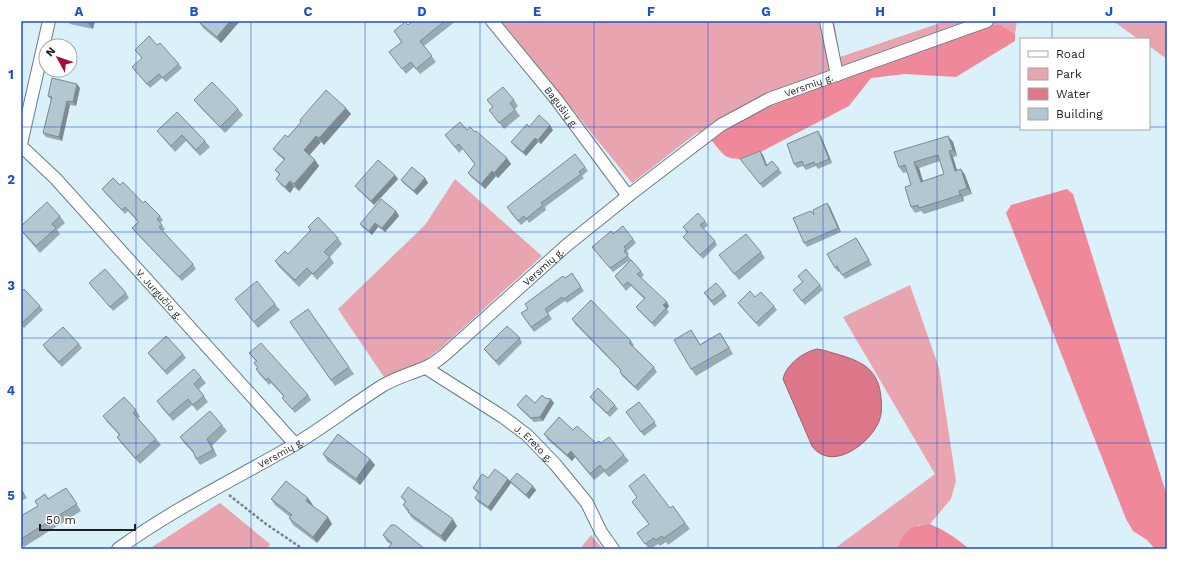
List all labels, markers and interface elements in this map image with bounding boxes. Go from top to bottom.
text: A [75,4,84,19]
text: B [190,4,199,19]
text: C [304,4,313,19]
text: D [417,4,427,19]
text: E [533,4,541,19]
text: F [647,4,655,19]
text: G [761,4,771,19]
text: H [875,4,885,19]
text: I [992,4,996,19]
text: J [1105,4,1113,19]
north arrow [38,38,78,78]
legend [1020,38,1150,130]
text: N [43,45,58,59]
text: Road [1056,47,1085,61]
text: 1 [8,67,14,82]
text: Park [1056,67,1082,81]
street label: Versmių g. [783,72,834,99]
street label: Bagušių g. [542,85,581,130]
text: Water [1056,87,1091,101]
text: Building [1056,107,1103,121]
text: 2 [7,172,15,187]
street label: Versmių g. [521,246,566,288]
street label: V. Jurgučio g. [134,267,185,322]
text: 3 [7,278,15,293]
text: 4 [7,383,16,398]
street label: J. Ereto g. [512,423,555,465]
street label: Versmių g. [256,436,306,470]
text: 5 [7,488,15,503]
scale bar [40,506,135,532]
text: 50 m [46,513,76,527]

